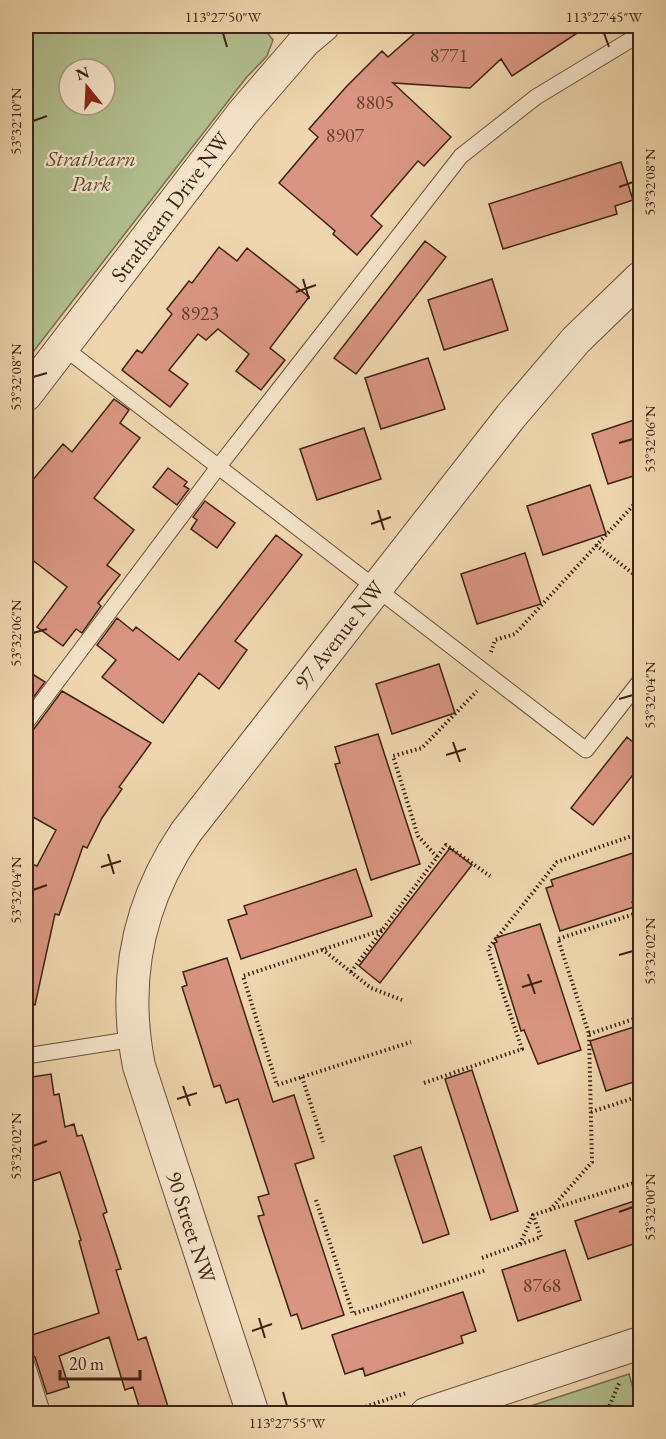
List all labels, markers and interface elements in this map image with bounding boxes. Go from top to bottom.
text: 113°27'50"W [185,7,261,26]
text: 113°27'45"W [566,7,642,26]
house number: 8771 [430,42,468,68]
north arrow [57,57,117,117]
text: N [73,61,92,85]
text: 53°32'10"N [6,87,25,155]
house number: 8805 [356,89,394,115]
house number: 8907 [326,122,365,148]
street label: Strathearn Drive NW [104,125,237,288]
park label: Strathearn Park [45,144,136,198]
text: 53°32'08"N [640,148,659,216]
house number: 8923 [181,300,219,326]
text: 53°32'08"N [6,343,25,411]
text: 53°32'06"N [640,405,659,473]
street label: 97 Avenue NW [287,574,391,695]
text: 53°32'06"N [6,599,25,667]
text: 53°32'04"N [640,661,659,729]
text: 53°32'04"N [6,856,25,924]
text: 53°32'02"N [640,917,659,985]
text: 53°32'02"N [6,1112,25,1180]
street label: 90 Street NW [159,1167,223,1287]
text: 53°32'00"N [640,1173,659,1241]
house number: 8768 [523,1272,561,1298]
scale bar [60,1343,140,1381]
text: 20 m [69,1352,104,1375]
text: 113°27'55"W [249,1413,325,1432]

